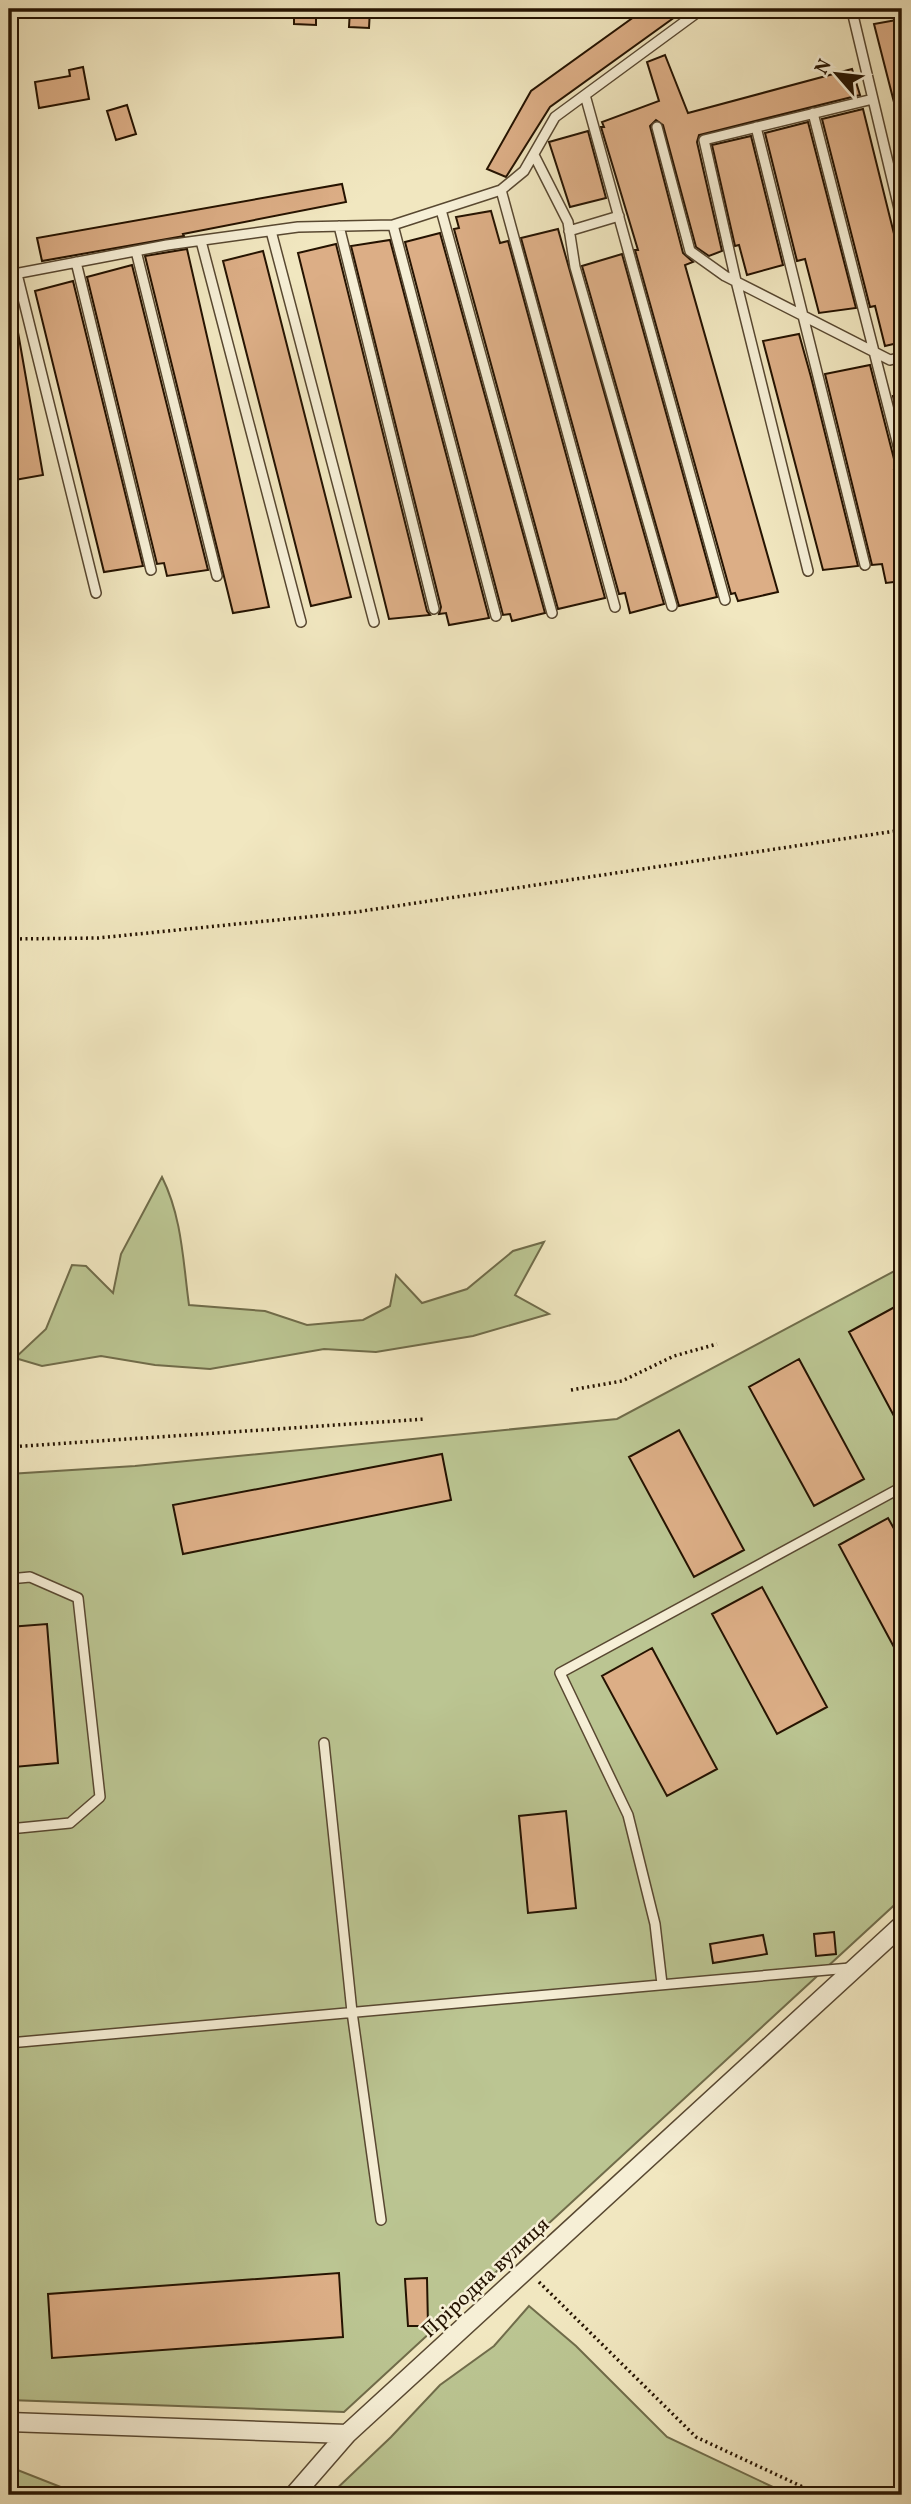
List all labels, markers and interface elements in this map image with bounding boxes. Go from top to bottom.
north arrow [802,38,872,108]
text: N [809,55,839,79]
street label: Пріродна вулиця [416,2211,556,2345]

